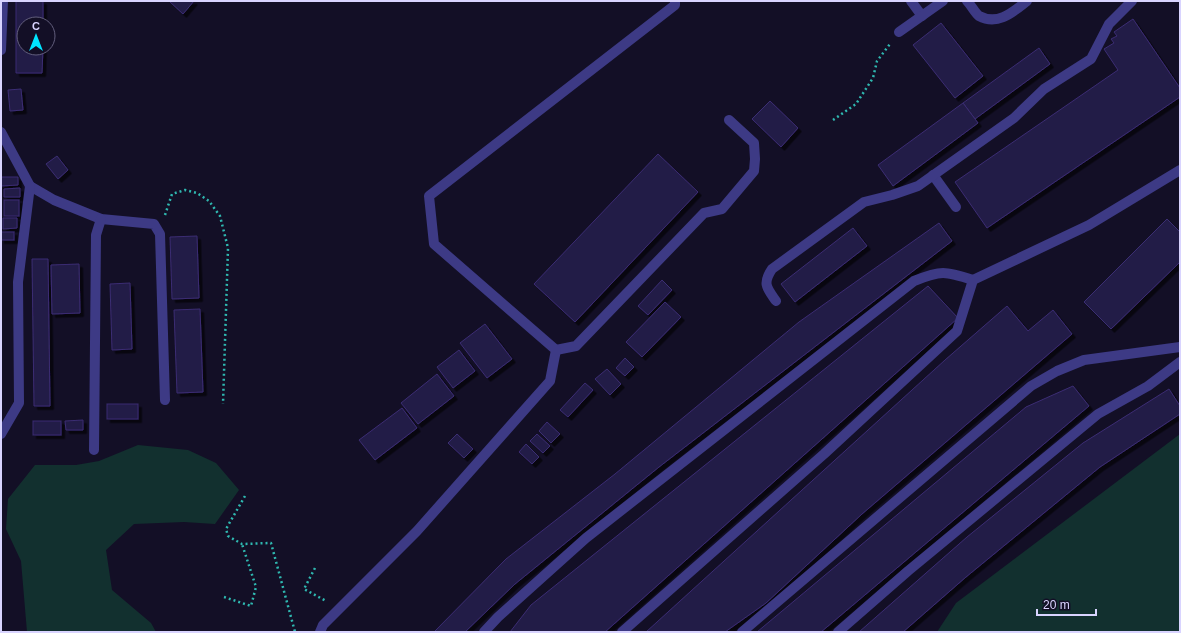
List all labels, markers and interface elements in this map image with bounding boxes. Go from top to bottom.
north arrow [16,16,56,56]
text: С [32,20,40,32]
scale bar [1037,591,1096,617]
text: 20 m [1043,598,1070,612]

